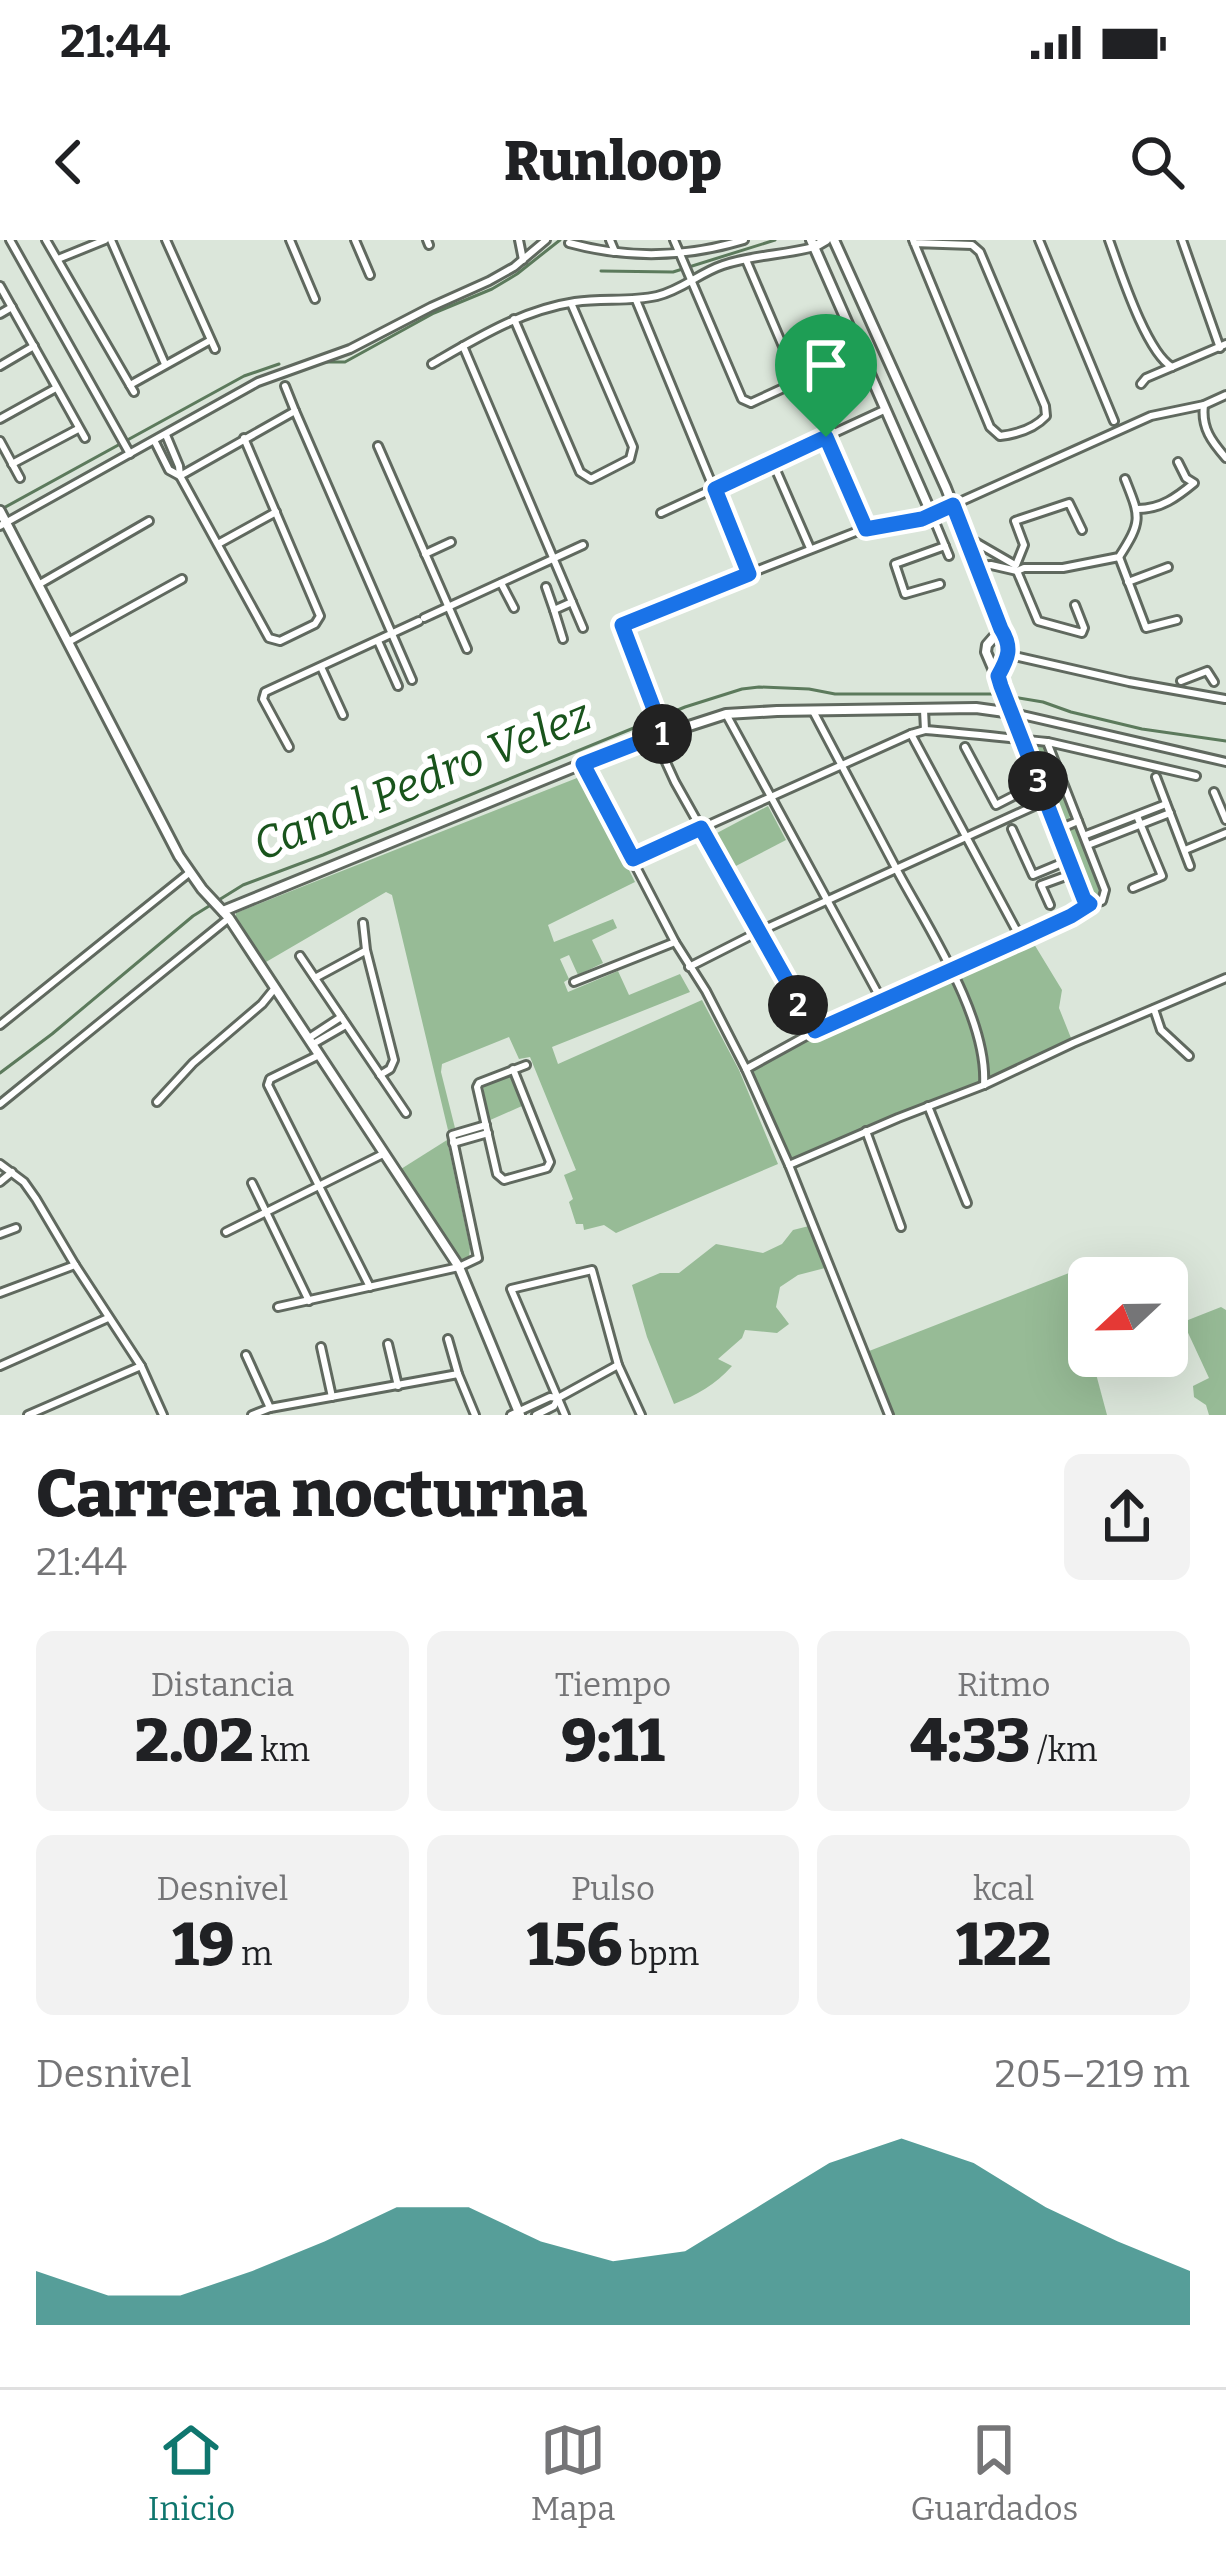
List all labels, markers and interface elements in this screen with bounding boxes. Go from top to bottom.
text: 21:44 [60,15,171,69]
icon: back [36,129,102,195]
icon: search [1124,129,1190,195]
text: Runloop [504,130,722,194]
pin [775,314,877,437]
icon: arrive [793,332,859,398]
water label: Canal Pedro Velez [245,688,599,872]
pin: 1 [632,704,692,764]
text: 1 [655,714,669,754]
pin: 3 [1008,751,1068,811]
text: 3 [1028,761,1048,801]
pin: 2 [768,975,828,1035]
text: 2 [789,985,807,1025]
north arrow [1068,1257,1188,1377]
map controls [1068,1257,1188,1377]
text: Carrera nocturna [36,1454,587,1533]
button: share [1064,1454,1190,1580]
text: 21:44 [36,1539,127,1585]
text: Distancia [151,1665,294,1705]
text: Tiempo [555,1665,671,1705]
text: Ritmo [957,1665,1050,1705]
text: 2.02 [135,1705,254,1777]
text: 9:11 [561,1705,665,1777]
text: 4:33 [910,1705,1030,1777]
text: km [254,1730,310,1770]
text: /km [1030,1730,1097,1770]
text: Desnivel [156,1869,288,1909]
text: Pulso [571,1869,655,1909]
text: kcal [973,1869,1034,1909]
text: 19 [172,1909,234,1981]
text: 156 [527,1909,622,1981]
text: 122 [956,1909,1051,1981]
text: m [234,1934,272,1974]
text: bpm [622,1934,699,1974]
text: Desnivel [36,2051,192,2097]
text: 205–219 m [995,2051,1190,2097]
tab: Inicio [148,2417,235,2529]
tab: Mapa [531,2417,615,2529]
tab: Guardados [911,2417,1078,2529]

